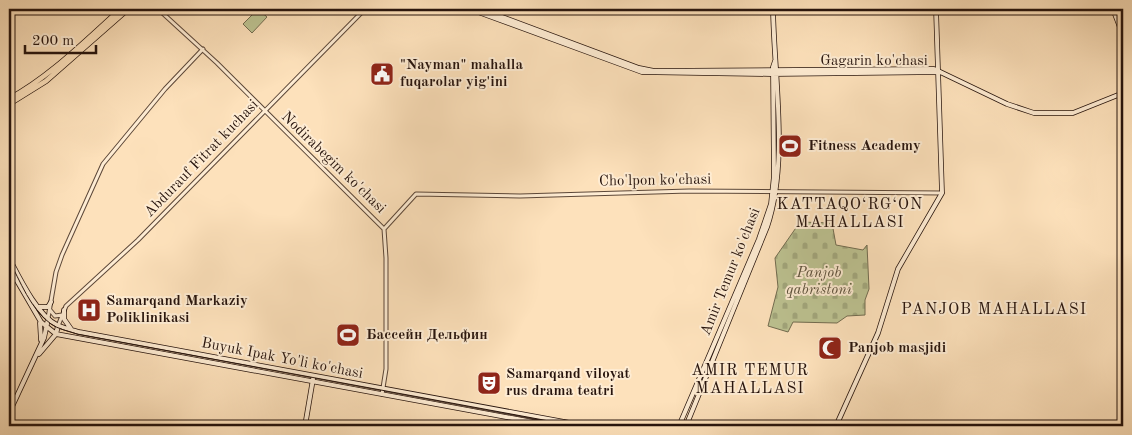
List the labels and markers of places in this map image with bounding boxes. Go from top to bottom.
place label: "Nayman" mahalla fuqarolar yig'ini [400,58,523,90]
public building icon: "Nayman" mahalla fuqarolar yig'ini [369,61,395,87]
sports icon: Fitness Academy [777,133,803,159]
place label: Fitness Academy [808,139,921,154]
place label: Samarqand Markaziy Poliklinikasi [106,294,248,326]
hospital icon: Samarqand Markaziy Poliklinikasi [76,297,102,323]
sports icon: Бассейн Дельфин [335,322,361,348]
place label: Бассейн Дельфин [366,328,488,343]
mosque icon: Panjob masjidi [817,335,843,361]
place label: Panjob masjidi [848,341,946,356]
place label: Samarqand viloyat rus drama teatri [506,367,631,399]
theatre icon: Samarqand viloyat rus drama teatri [476,370,502,396]

